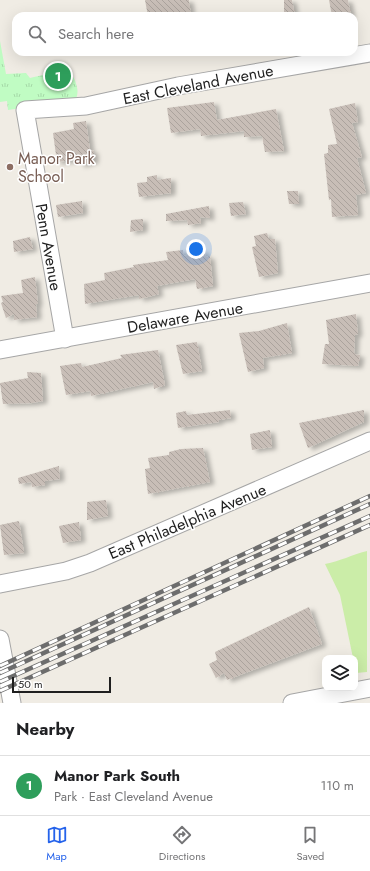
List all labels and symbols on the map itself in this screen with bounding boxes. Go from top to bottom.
street label: East Cleveland Avenue [121,59,275,110]
pin: 1 [45,61,71,91]
place label: Manor Park School [18,147,96,188]
marker: Manor Park School [5,162,15,172]
street label: Penn Avenue [30,202,67,292]
your location [186,239,206,259]
street label: Delaware Avenue [125,296,245,339]
street label: East Philadelphia Avenue [105,478,270,565]
scale bar [12,675,111,694]

